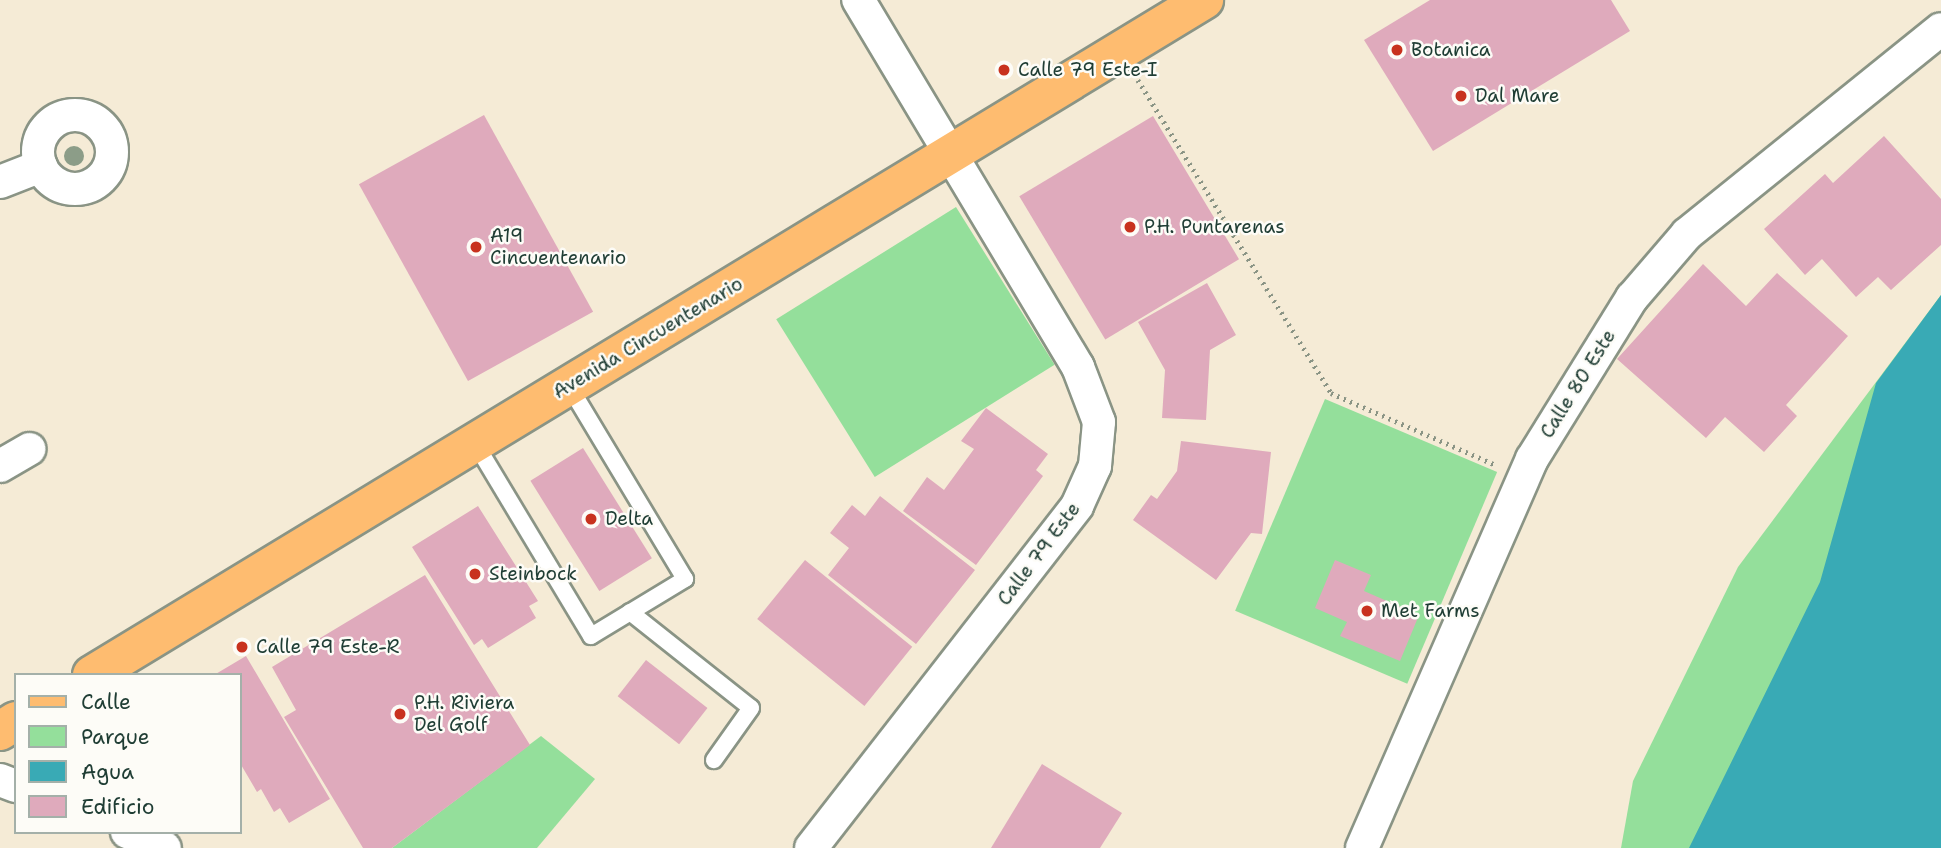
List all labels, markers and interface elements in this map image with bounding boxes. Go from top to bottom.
place label: Botanica [1411,39,1491,61]
marker: Botanica [1389,42,1405,58]
place label: Calle 79 Este-I [1018,59,1157,81]
marker: Calle 79 Este-I [996,62,1012,78]
place label: Dal Mare [1475,85,1560,107]
marker: Dal Mare [1453,88,1469,104]
place label: P.H. Puntarenas [1144,216,1285,238]
marker: P.H. Puntarenas [1122,219,1138,235]
place label: A19 Cincuentenario [490,225,626,269]
marker: A19 Cincuentenario [468,239,484,255]
street label: Avenida Cincuentenario [549,272,747,404]
street label: Calle 80 Este [1536,326,1620,442]
street label: Calle 79 Este [993,498,1085,610]
place label: Delta [605,508,653,530]
marker: Delta [583,511,599,527]
place label: Steinbock [489,563,577,585]
marker: Steinbock [467,566,483,582]
place label: Met Farms [1381,600,1480,622]
marker: Met Farms [1359,603,1375,619]
place label: Calle 79 Este-R [256,636,400,658]
marker: Calle 79 Este-R [234,639,250,655]
legend [14,673,242,834]
text: Calle [81,688,131,716]
place label: P.H. Riviera Del Golf [414,692,514,736]
marker: P.H. Riviera Del Golf [392,706,408,722]
text: Parque [81,723,150,751]
text: Agua [81,758,134,786]
text: Edificio [81,793,154,821]

